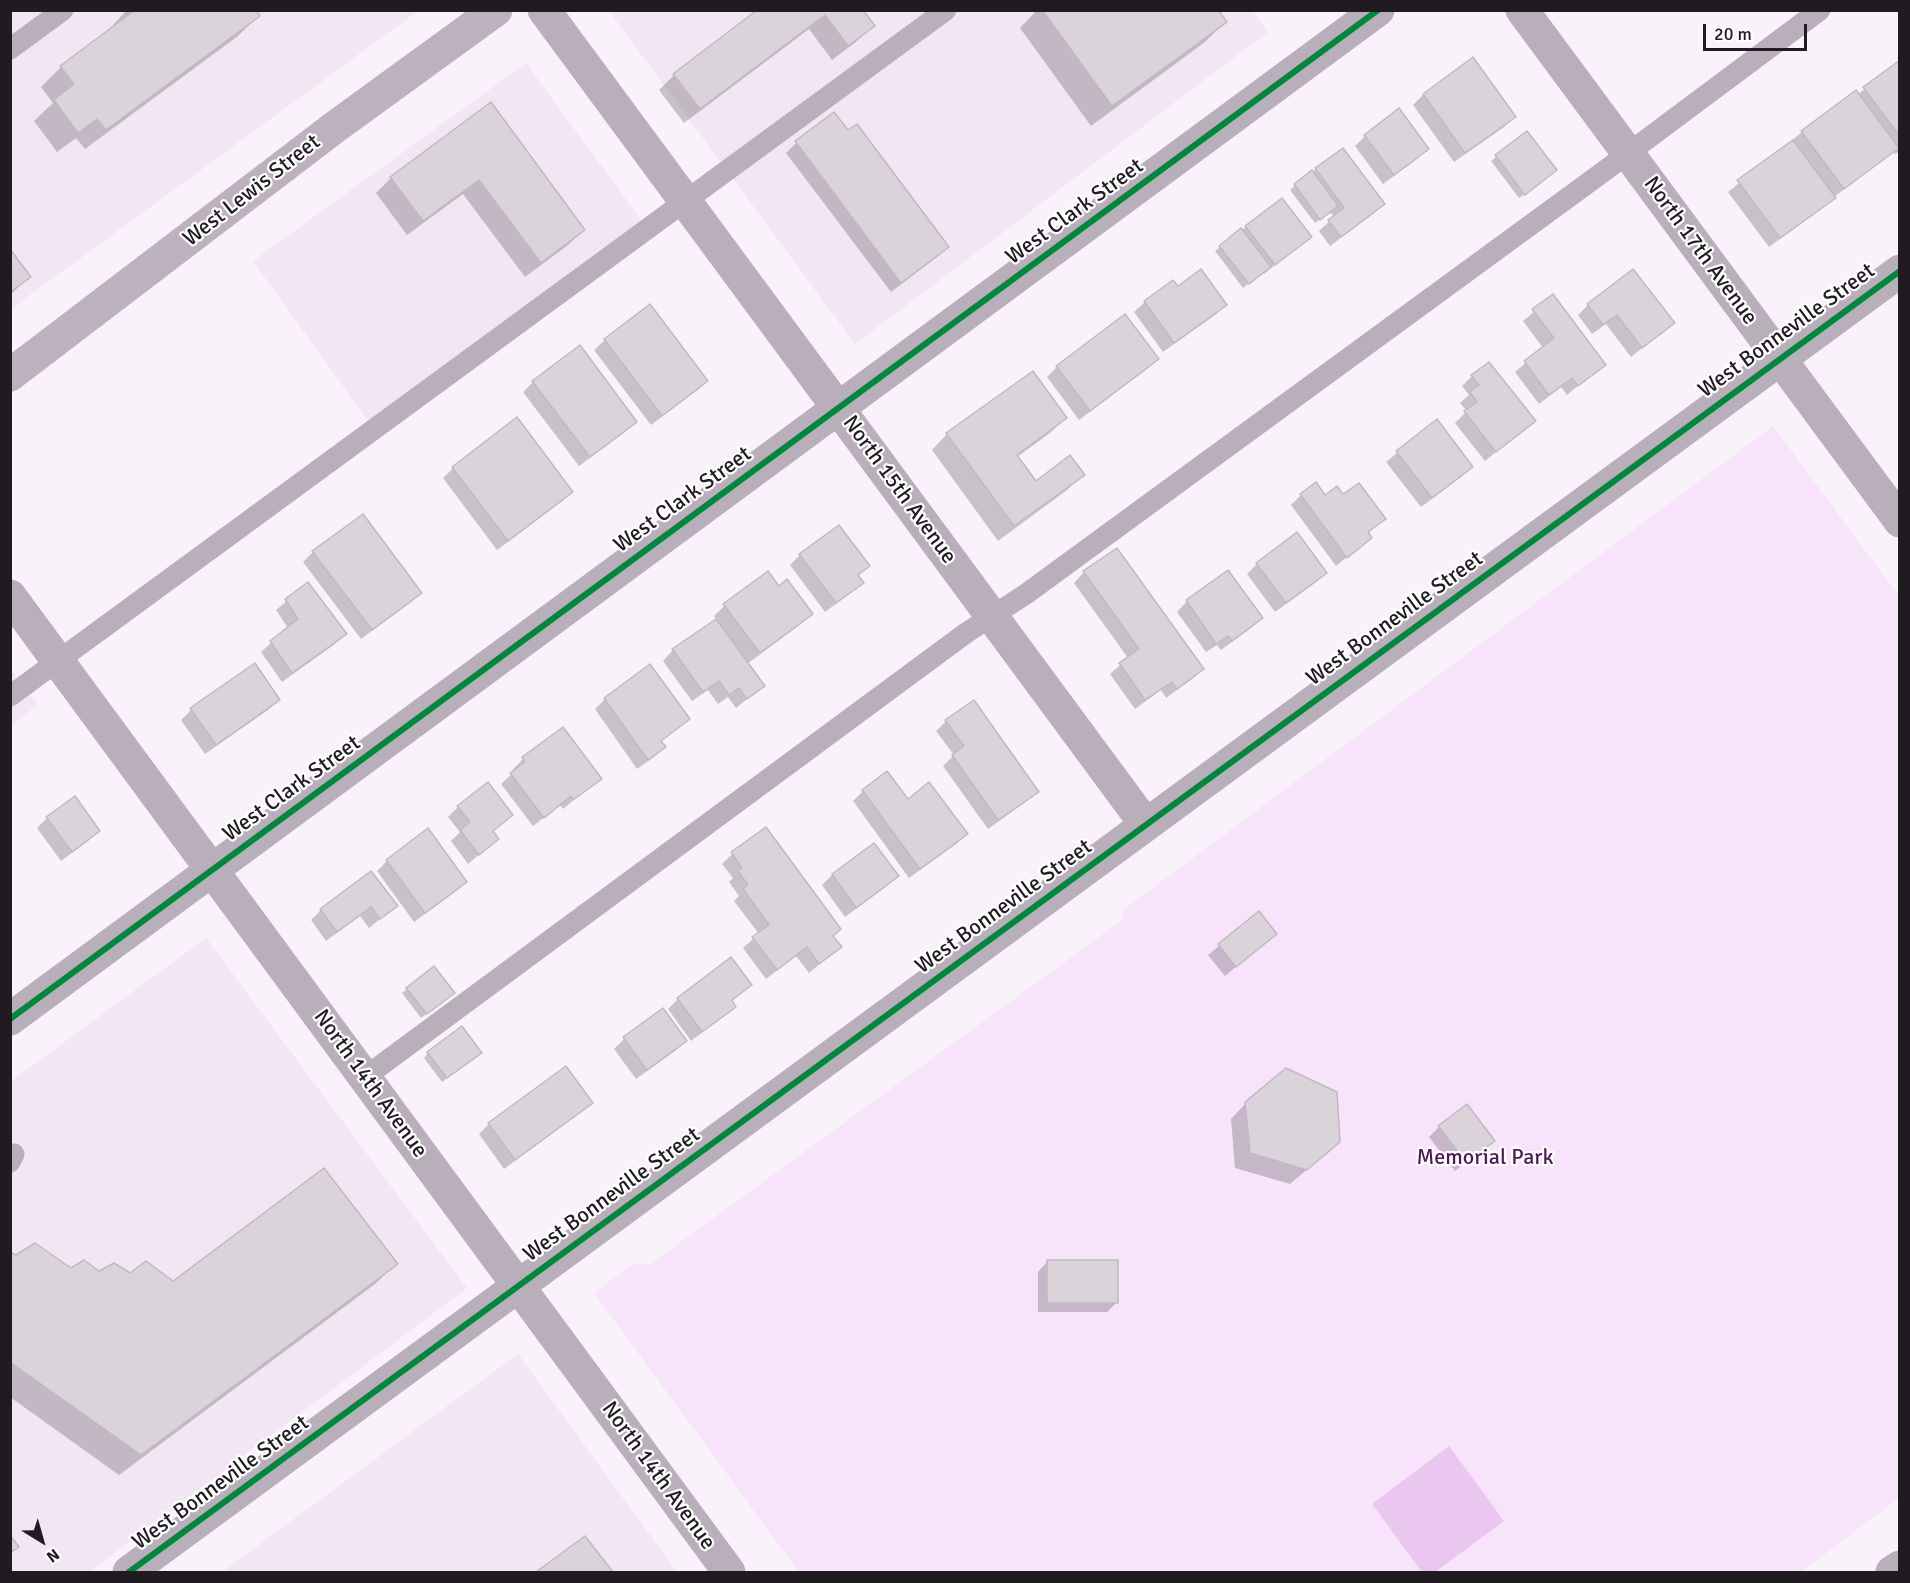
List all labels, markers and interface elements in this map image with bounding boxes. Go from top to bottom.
scale bar [1706,12,1810,50]
text: 20 m [1714,23,1752,45]
street label: West Lewis Street [178,129,326,253]
street label: West Clark Street [1001,153,1149,271]
street label: North 17th Avenue [1637,172,1763,330]
street label: West Bonneville Street [1694,258,1880,404]
street label: North 15th Avenue [836,411,962,569]
street label: West Clark Street [609,441,757,559]
street label: West Bonneville Street [1302,546,1488,692]
street label: West Clark Street [218,730,366,848]
street label: West Bonneville Street [911,834,1097,980]
street label: North 14th Avenue [307,1005,433,1163]
street label: West Bonneville Street [519,1122,705,1268]
park label: Memorial Park [1417,1145,1553,1171]
street label: North 14th Avenue [595,1397,721,1555]
street label: West Bonneville Street [128,1410,314,1556]
north arrow [12,1511,72,1571]
text: N [42,1544,63,1567]

